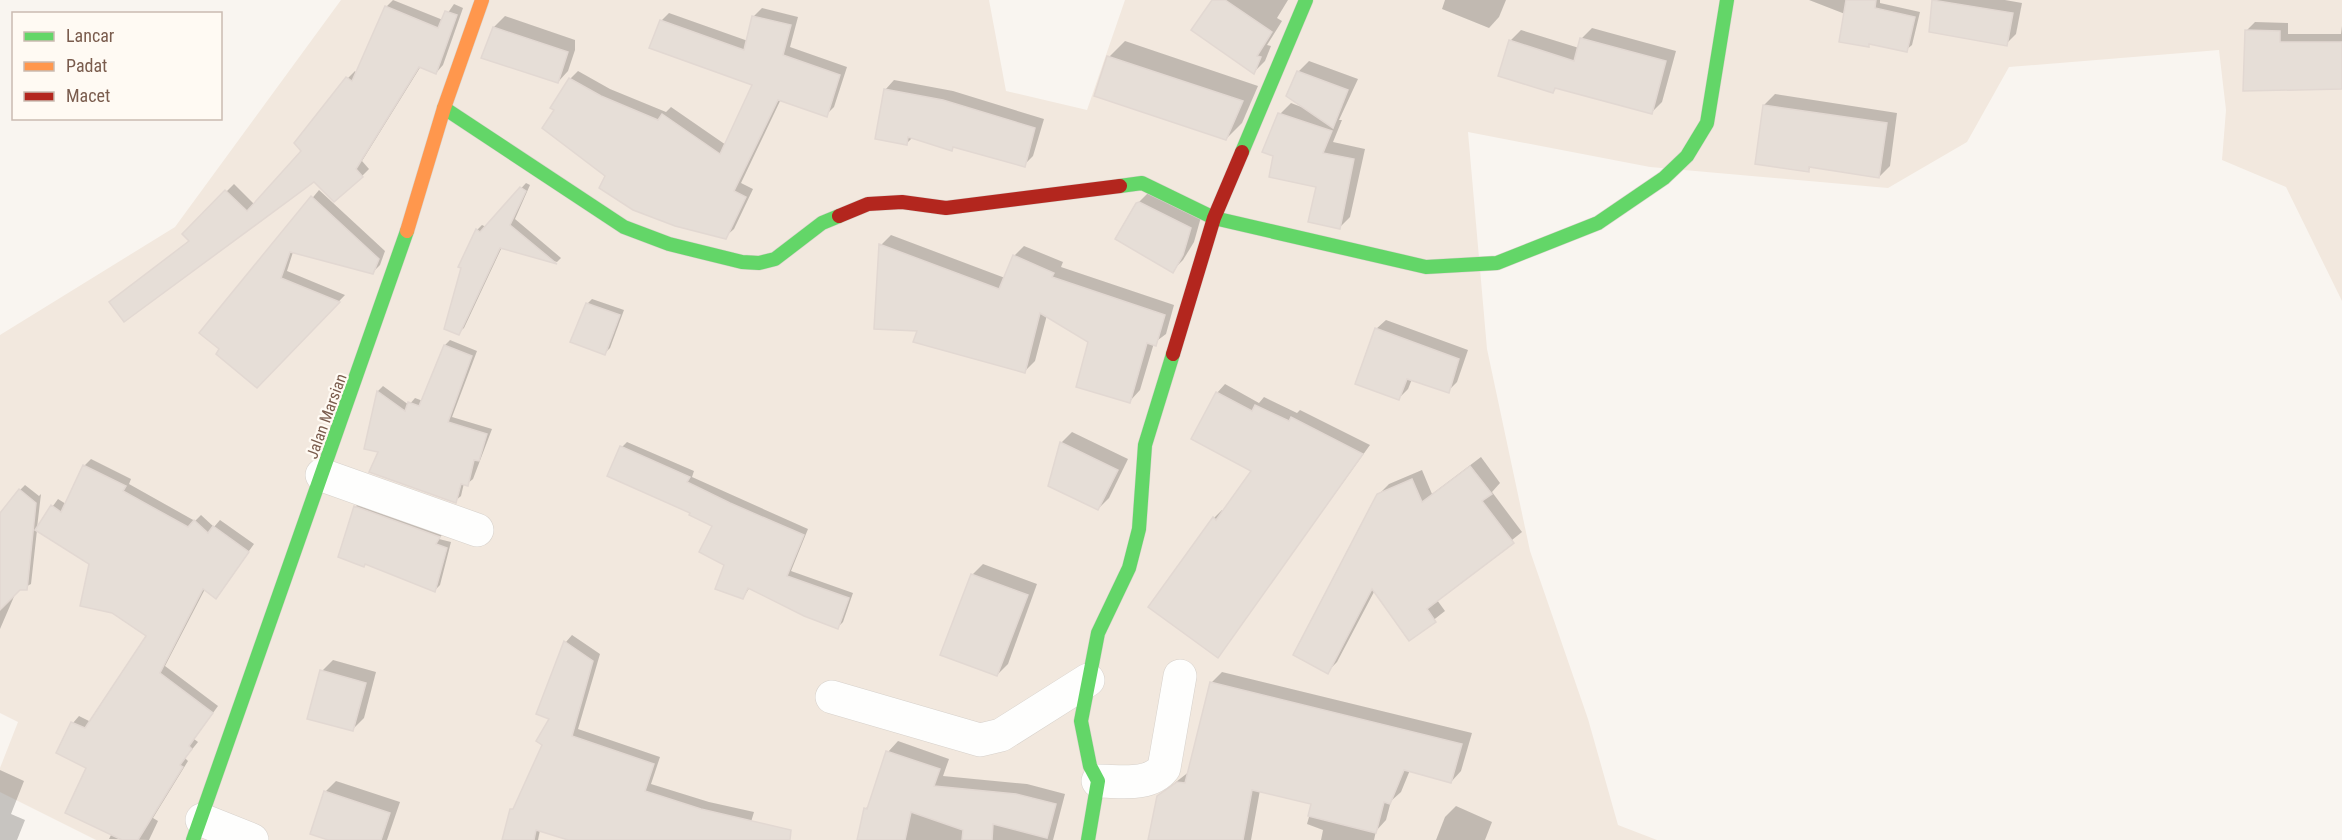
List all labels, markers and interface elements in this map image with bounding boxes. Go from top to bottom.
legend [12,12,222,120]
text: Lancar [66,25,115,46]
text: Padat [66,55,107,76]
text: Macet [66,85,110,106]
street label: Jalan Marsian [302,371,351,461]

